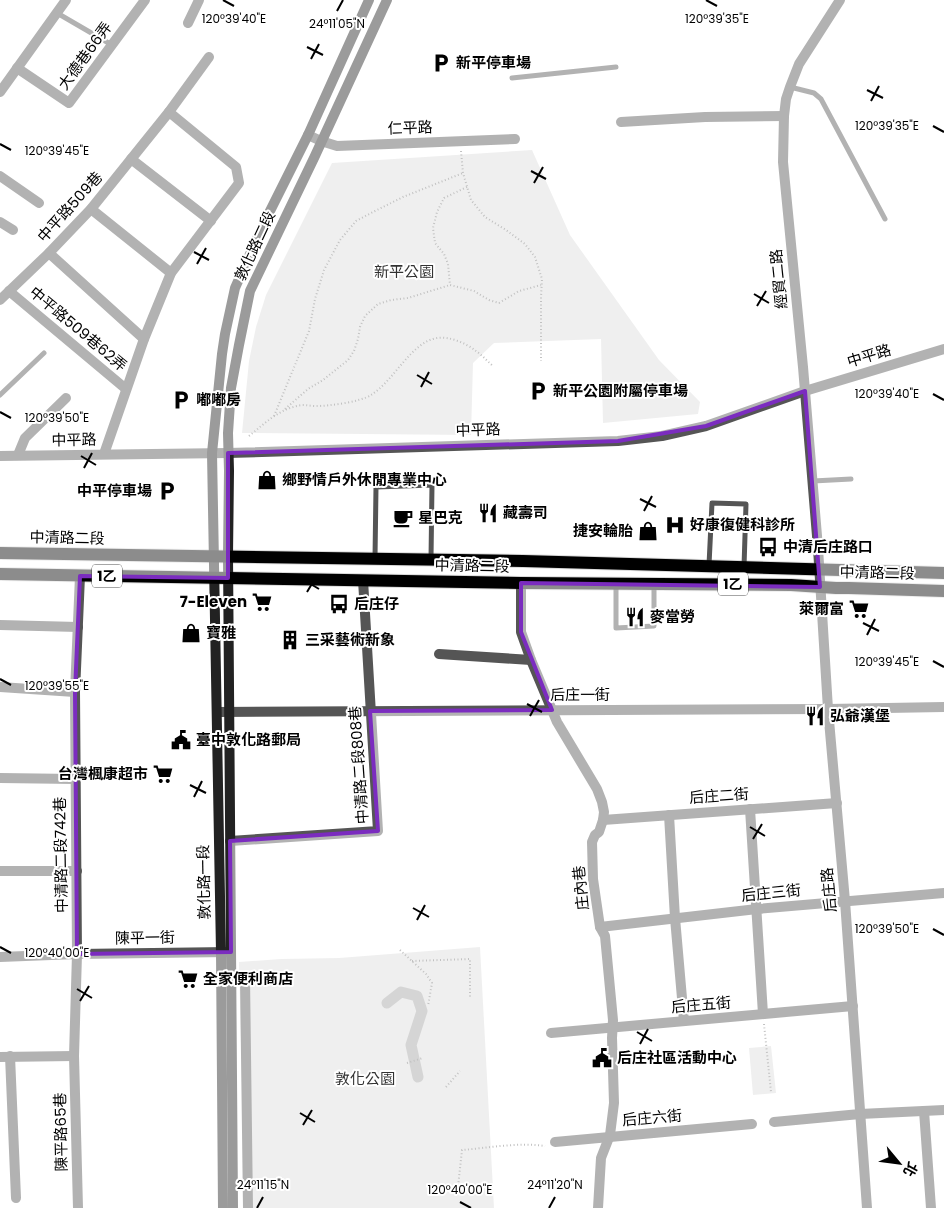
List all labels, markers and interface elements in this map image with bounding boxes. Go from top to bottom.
text: 120°39'40"E [202,10,266,27]
text: 120°39'35"E [685,10,749,27]
text: 24°11'05"N [309,15,365,32]
street label: 大德巷66弄 [53,18,116,94]
parking icon: 新平停車場 [430,52,452,74]
place label: 新平停車場 [456,52,531,73]
street label: 仁平路 [387,116,433,139]
text: 120°39'35"E [855,117,919,134]
text: 120°39'45"E [25,142,89,159]
street label: 中平路509巷 [32,167,107,246]
street label: 敦化路二段 [229,207,280,284]
street label: 經貿二路 [765,248,792,310]
park label: 新平公園 [374,261,434,282]
street label: 中平路509巷62弄 [25,282,132,376]
street label: 中平路 [844,339,893,372]
parking icon: 新平公園附屬停車場 [527,380,549,402]
place label: 新平公園附屬停車場 [553,380,688,401]
text: 120°39'40"E [855,385,919,402]
parking icon: 嘟嘟房 [170,389,192,411]
place label: 嘟嘟房 [196,389,241,410]
text: 120°39'50"E [25,409,89,426]
street label: 中平路 [455,418,501,441]
street label: 中平路 [51,429,97,450]
shop icon: 鄉野情戶外休閒專業中心 [256,469,278,491]
place label: 鄉野情戶外休閒專業中心 [282,469,447,490]
place label: 中平停車場 [77,480,152,501]
parking icon: 中平停車場 [156,480,178,502]
restaurant icon: 藏壽司 [477,502,499,524]
place label: 藏壽司 [503,502,548,523]
cafe icon: 星巴克 [392,507,414,529]
place label: 星巴克 [418,507,463,528]
hospital icon: 好康復健科診所 [664,514,686,536]
place label: 好康復健科診所 [690,514,795,535]
place label: 捷安輪胎 [573,520,633,541]
shop icon: 捷安輪胎 [637,520,659,542]
street label: 中清路二段 [29,526,105,549]
bus stop icon: 中清后庄路口 [757,536,779,558]
place label: 中清后庄路口 [783,536,873,557]
street label: 中清路二段 [434,554,510,577]
street label: 中清路二段 [839,561,915,584]
road number: 1乙 [92,564,122,588]
road number: 1乙 [718,572,748,596]
place label: 7-Eleven [180,591,247,612]
supermarket icon: 7-Eleven [251,591,273,613]
bus stop icon: 后庄仔 [328,593,350,615]
place label: 后庄仔 [354,593,399,614]
place label: 萊爾富 [799,598,844,619]
supermarket icon: 萊爾富 [848,598,870,620]
restaurant icon: 麥當勞 [624,606,646,628]
place label: 麥當勞 [650,606,695,627]
shop icon: 寶雅 [180,622,202,644]
place label: 寶雅 [206,622,236,643]
building icon: 三采藝術新象 [279,629,301,651]
place label: 三采藝術新象 [305,629,395,650]
text: 120°39'45"E [855,653,919,670]
text: 120°39'55"E [25,677,89,694]
street label: 后庄一街 [550,684,610,705]
street label: 中清路二段808巷 [344,705,373,825]
restaurant icon: 弘爺漢堡 [804,705,826,727]
place label: 弘爺漢堡 [830,705,890,726]
public building icon: 臺中敦化路郵局 [170,729,192,751]
place label: 臺中敦化路郵局 [196,729,301,750]
place label: 台灣楓康超市 [58,763,148,784]
supermarket icon: 台灣楓康超市 [152,763,174,785]
street label: 后庄二街 [688,783,750,808]
street label: 中清路二段742巷 [49,797,72,913]
street label: 敦化路一段 [192,844,215,920]
street label: 庄內巷 [568,865,593,912]
street label: 后庄路 [816,867,841,913]
street label: 后庄三街 [740,879,802,906]
text: 120°39'50"E [855,920,919,937]
street label: 陳平一街 [115,926,175,949]
text: 120°40'00"E [25,944,89,961]
supermarket icon: 全家便利商店 [177,968,199,990]
place label: 全家便利商店 [203,968,293,989]
street label: 后庄五街 [670,991,732,1018]
public building icon: 后庄社區活動中心 [591,1047,613,1069]
place label: 后庄社區活動中心 [617,1047,737,1068]
park label: 敦化公園 [335,1068,395,1089]
street label: 陳平路65巷 [49,1092,72,1172]
street label: 后庄六街 [621,1104,683,1131]
north arrow [874,1138,924,1188]
text: 北 [898,1158,923,1180]
text: 24°11'15"N [237,1176,289,1193]
text: 24°11'20"N [527,1176,583,1193]
text: 120°40'00"E [428,1181,492,1198]

